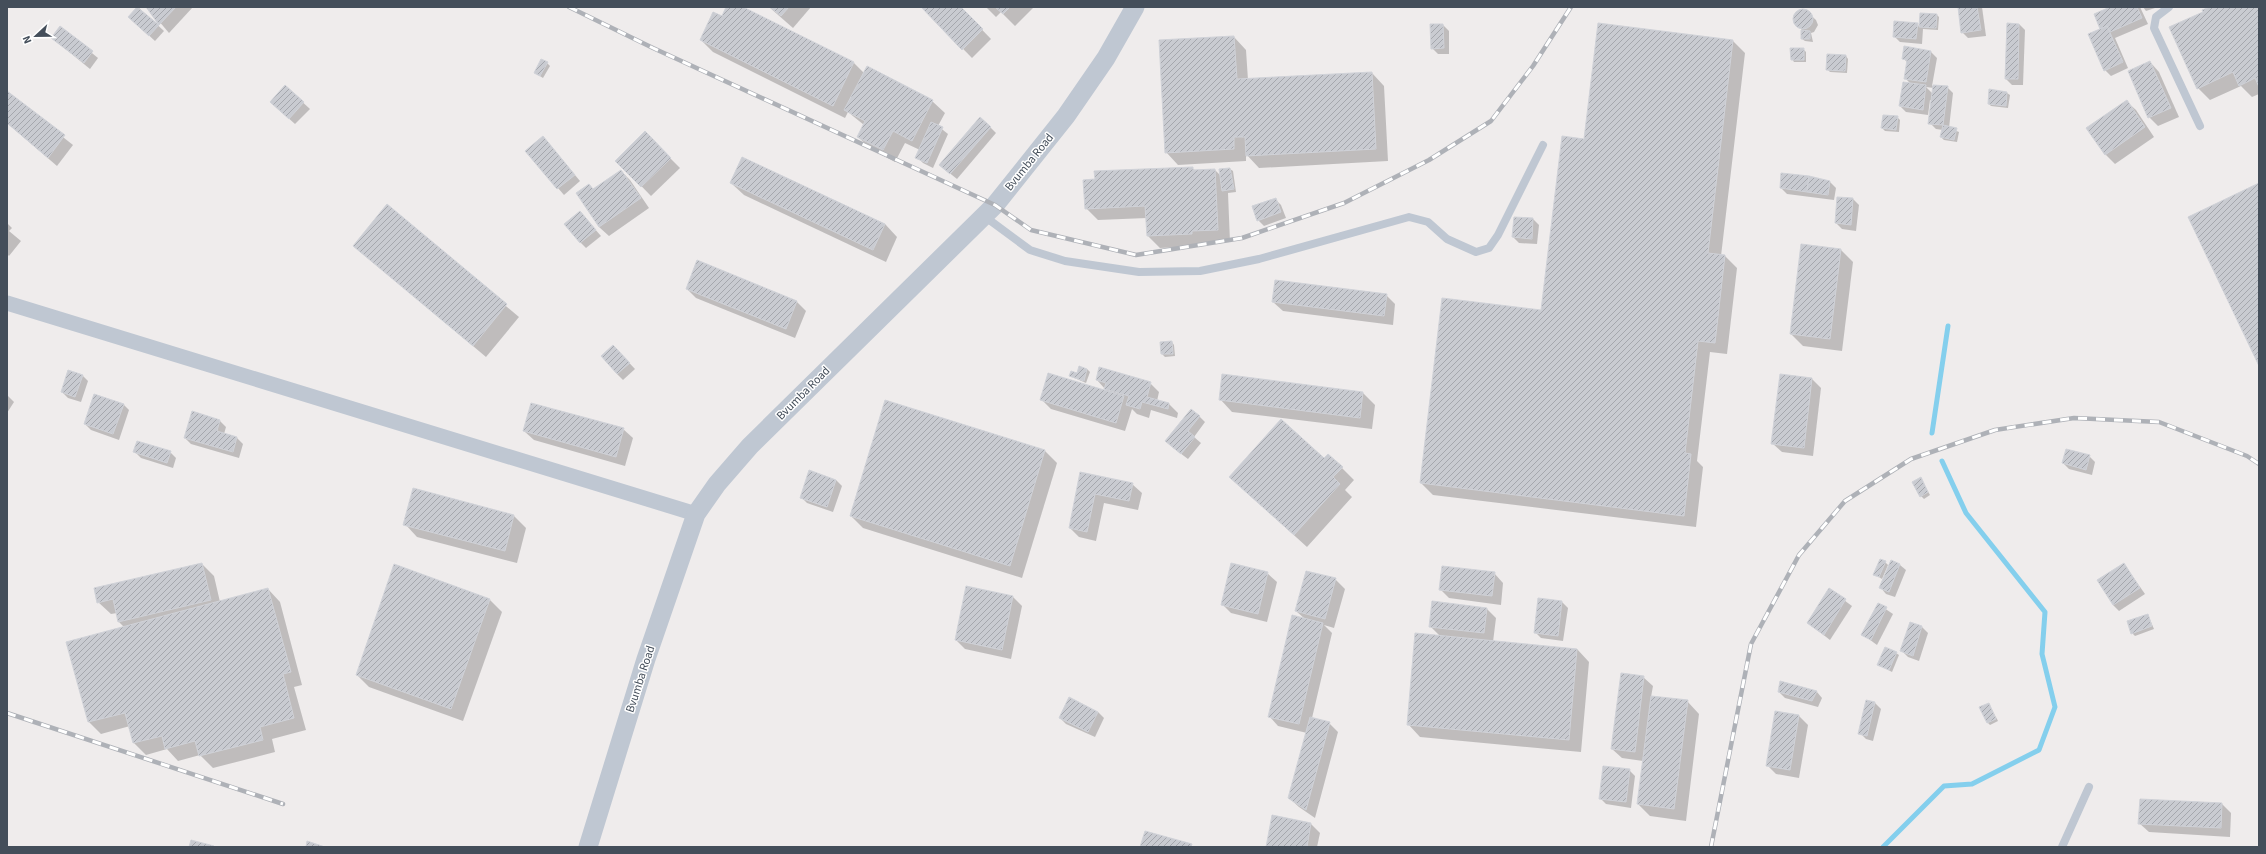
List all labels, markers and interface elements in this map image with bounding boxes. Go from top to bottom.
north arrow [16,16,56,56]
text: N [19,33,36,46]
street label: Bvumba Road [1001,130,1058,195]
street label: Bvumba Road [773,363,834,424]
street label: Bvumba Road [622,643,659,715]

